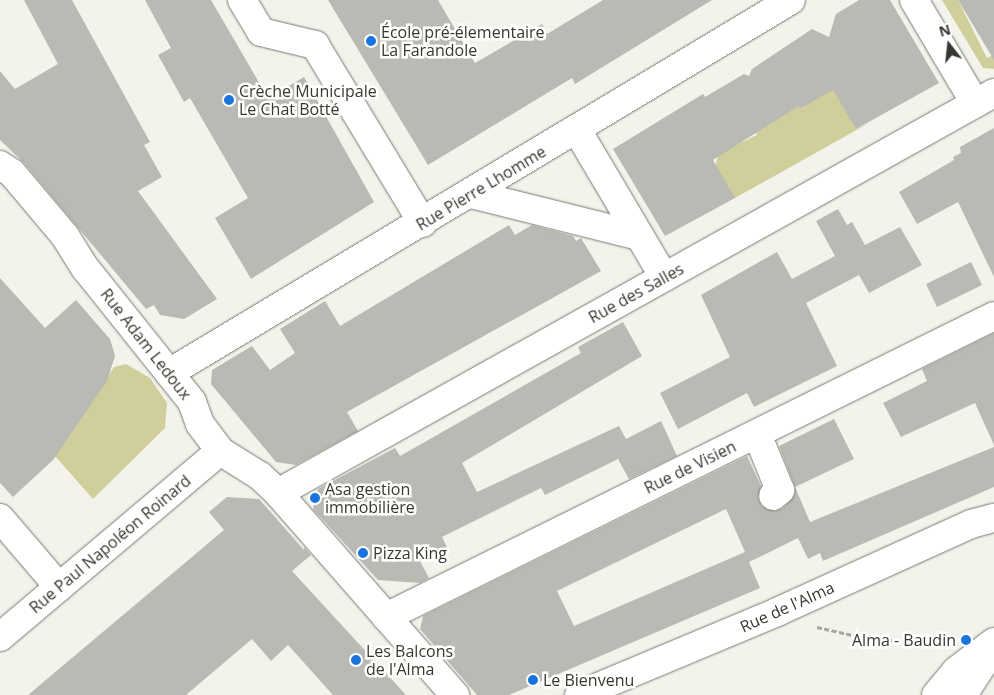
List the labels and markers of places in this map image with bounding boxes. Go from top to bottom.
place label: École pré-élementaire La Farandole [381,22,545,60]
marker: École pré-élementaire La Farandole [365,35,377,47]
place label: Crèche Municipale Le Chat Botté [239,81,377,119]
marker: Crèche Municipale Le Chat Botté [223,94,235,106]
place label: Asa gestion immobilière [325,479,415,517]
marker: Asa gestion immobilière [309,492,321,504]
place label: Pizza King [373,543,447,563]
marker: Pizza King [357,547,369,559]
place label: Alma - Baudin [852,630,956,650]
marker: Alma - Baudin [960,634,972,646]
place label: Les Balcons de l'Alma [366,641,453,679]
marker: Les Balcons de l'Alma [350,654,362,666]
place label: Le Bienvenu [543,670,634,690]
marker: Le Bienvenu [527,674,539,686]

